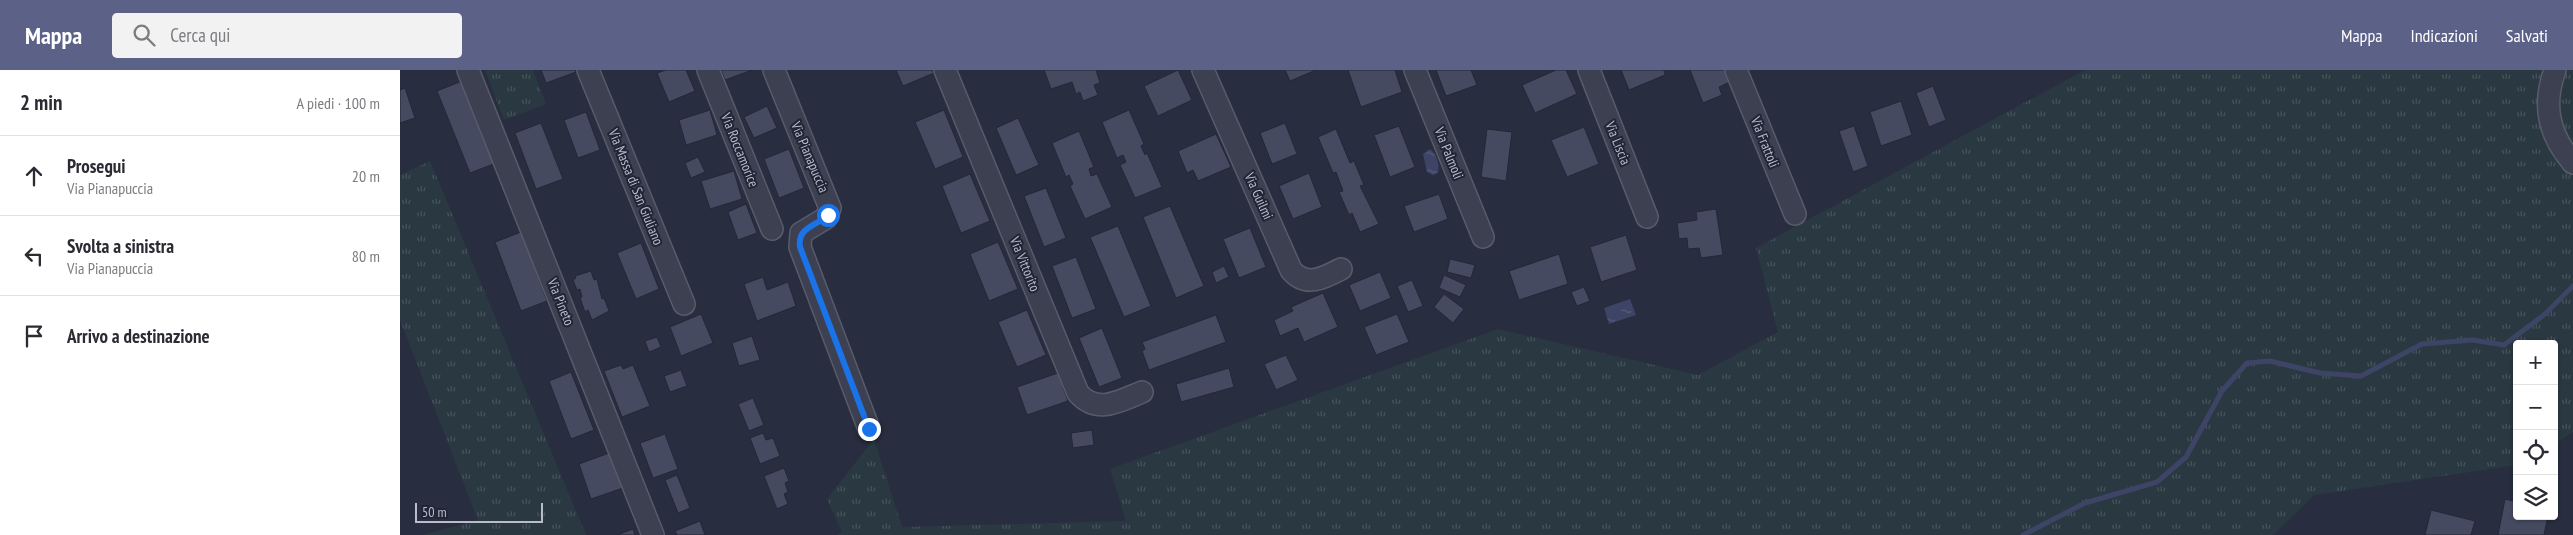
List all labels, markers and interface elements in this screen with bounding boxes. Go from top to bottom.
search box [112,13,462,58]
text: Mappa [25,20,82,51]
icon: search [130,21,158,49]
text: Cerca qui [170,23,230,47]
text: Mappa [2341,24,2382,47]
text: Indicazioni [2410,24,2478,47]
text: Salvati [2506,24,2548,47]
text: 2 min [20,89,62,116]
text: A piedi · 100 m [297,93,380,113]
street label: Via Roccamorice [717,109,763,190]
street label: Via Frattoli [1746,113,1783,170]
street label: Via Pianapuccia [787,118,833,195]
street label: Via Liscia [1601,118,1635,167]
street label: Via Palmoli [1430,124,1468,182]
street label: Via Massa di San Giuliano [604,125,667,248]
text: Prosegui [67,154,126,178]
icon: ahead [20,162,48,190]
text: 20 m [352,166,380,186]
street label: Via Guilmi [1240,169,1277,222]
text: Via Pianapuccia [67,178,153,198]
route start [817,204,840,227]
street label: Via Vittorito [1005,233,1044,294]
text: Svolta a sinistra [67,234,174,258]
icon: left [20,242,48,270]
text: 80 m [352,246,380,266]
text: Via Pianapuccia [67,258,153,278]
street label: Via Pineto [543,275,579,328]
icon: arrive [20,322,48,350]
text: Arrivo a destinazione [67,324,210,348]
map controls [2513,340,2558,520]
button: + [2513,340,2558,385]
button: − [2513,385,2558,430]
route end [858,418,881,441]
button: locate [2513,430,2558,475]
button: layers [2513,475,2558,520]
scale bar [415,500,542,523]
text: 50 m [422,503,447,521]

